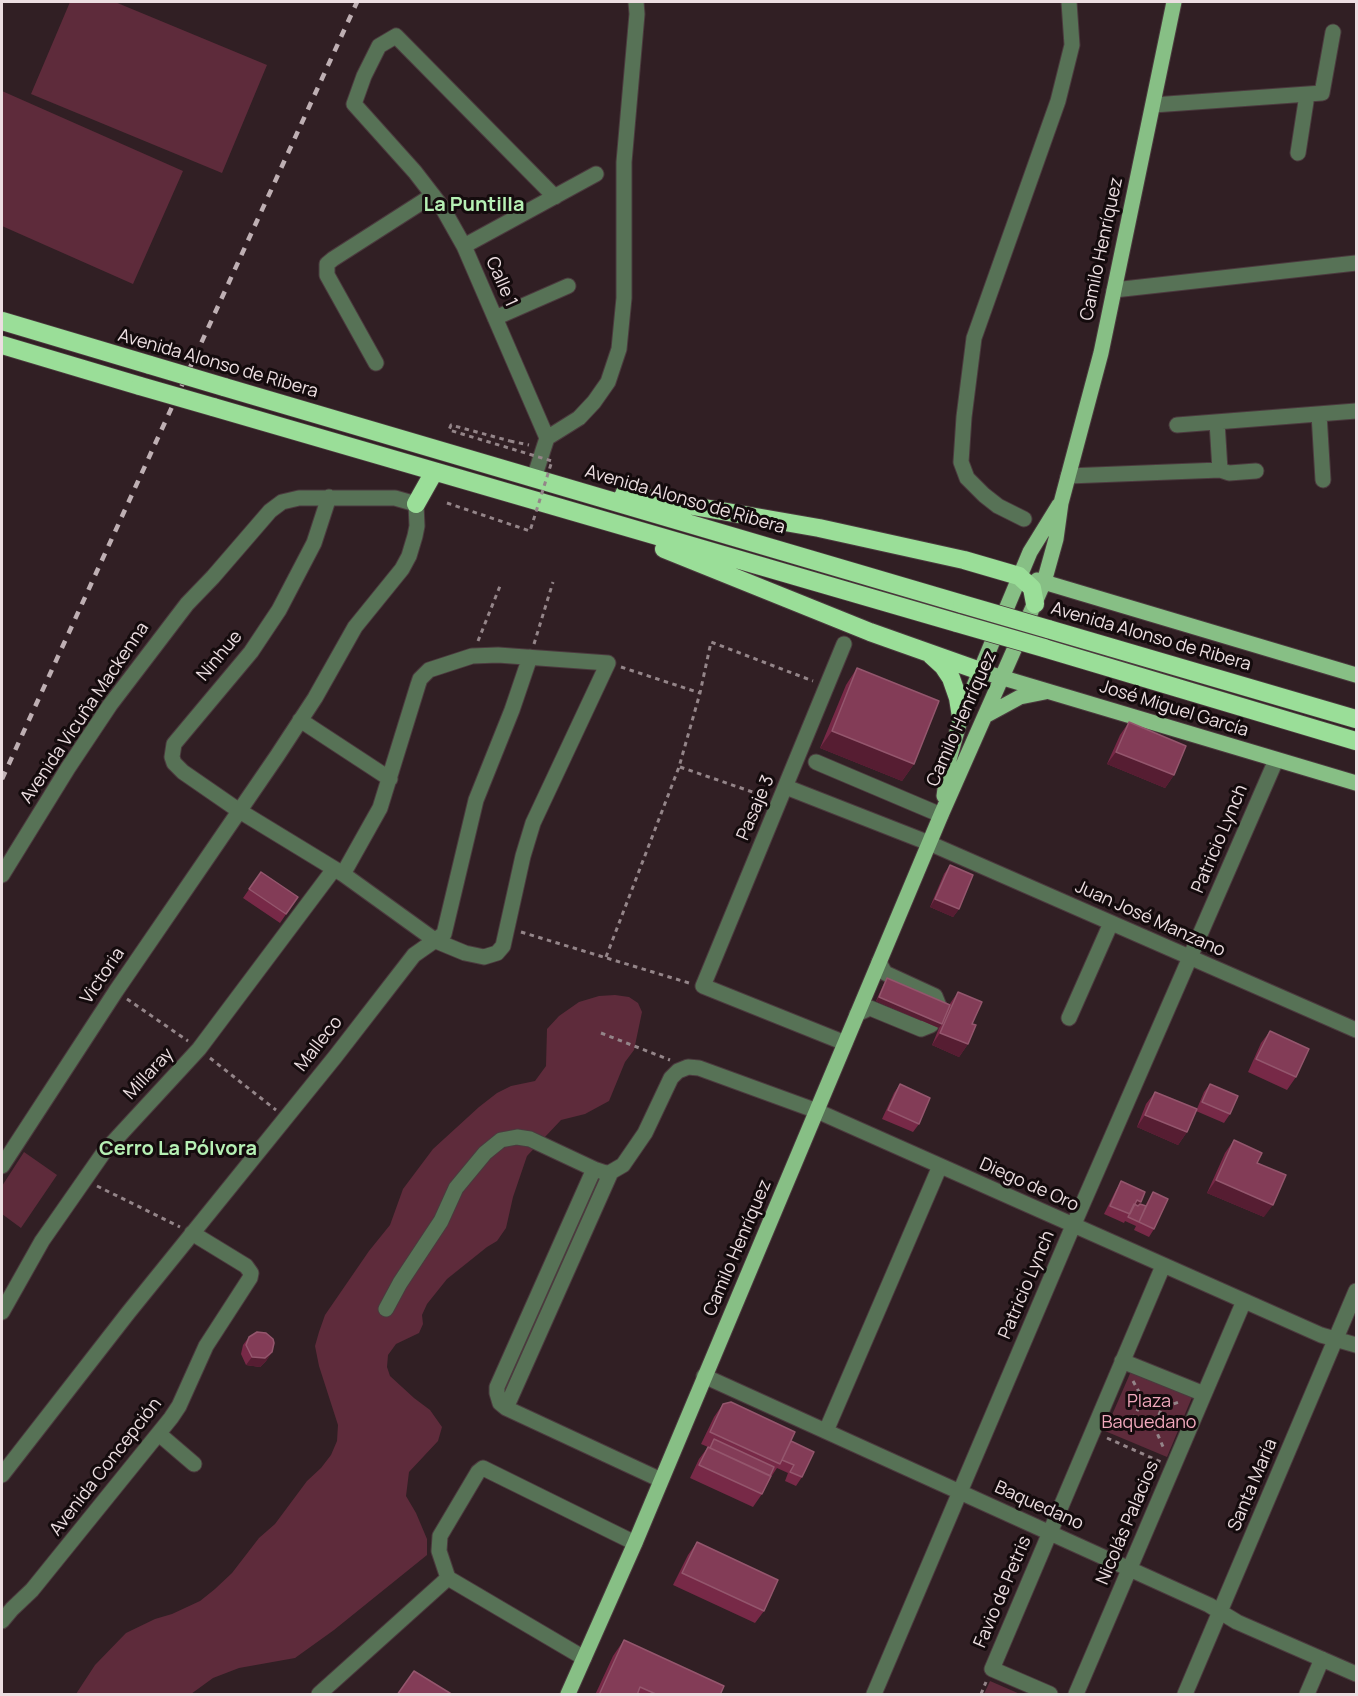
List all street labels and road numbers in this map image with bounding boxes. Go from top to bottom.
street label: Camilo Henríquez [1076,175,1128,323]
street label: Calle 1 [480,254,522,310]
street label: Avenida Alonso de Ribera [115,325,321,403]
street label: Avenida Alonso de Ribera [582,461,788,539]
street label: Avenida Alonso de Ribera [1048,598,1254,676]
street label: Avenida Vicuña Mackenna [16,618,154,808]
street label: Ninhue [193,626,247,686]
street label: Camilo Henríquez [922,648,1002,790]
street label: José Miguel García [1097,676,1251,742]
street label: Pasaje 3 [733,772,779,844]
street label: Patricio Lynch [1187,782,1253,896]
street label: Juan José Manzano [1072,876,1228,962]
street label: Victoria [76,944,130,1008]
street label: Malleco [291,1012,347,1076]
street label: Millaray [120,1044,178,1104]
street label: Diego de Oro [976,1153,1082,1217]
street label: Camilo Henríquez [700,1177,776,1319]
street label: Patricio Lynch [994,1228,1060,1342]
street label: Avenida Concepción [46,1394,166,1540]
street label: Santa María [1224,1435,1282,1535]
street label: Nicolás Palacios [1092,1458,1164,1588]
street label: Baquedano [991,1477,1087,1535]
street label: Favio de Petris [970,1533,1036,1651]

